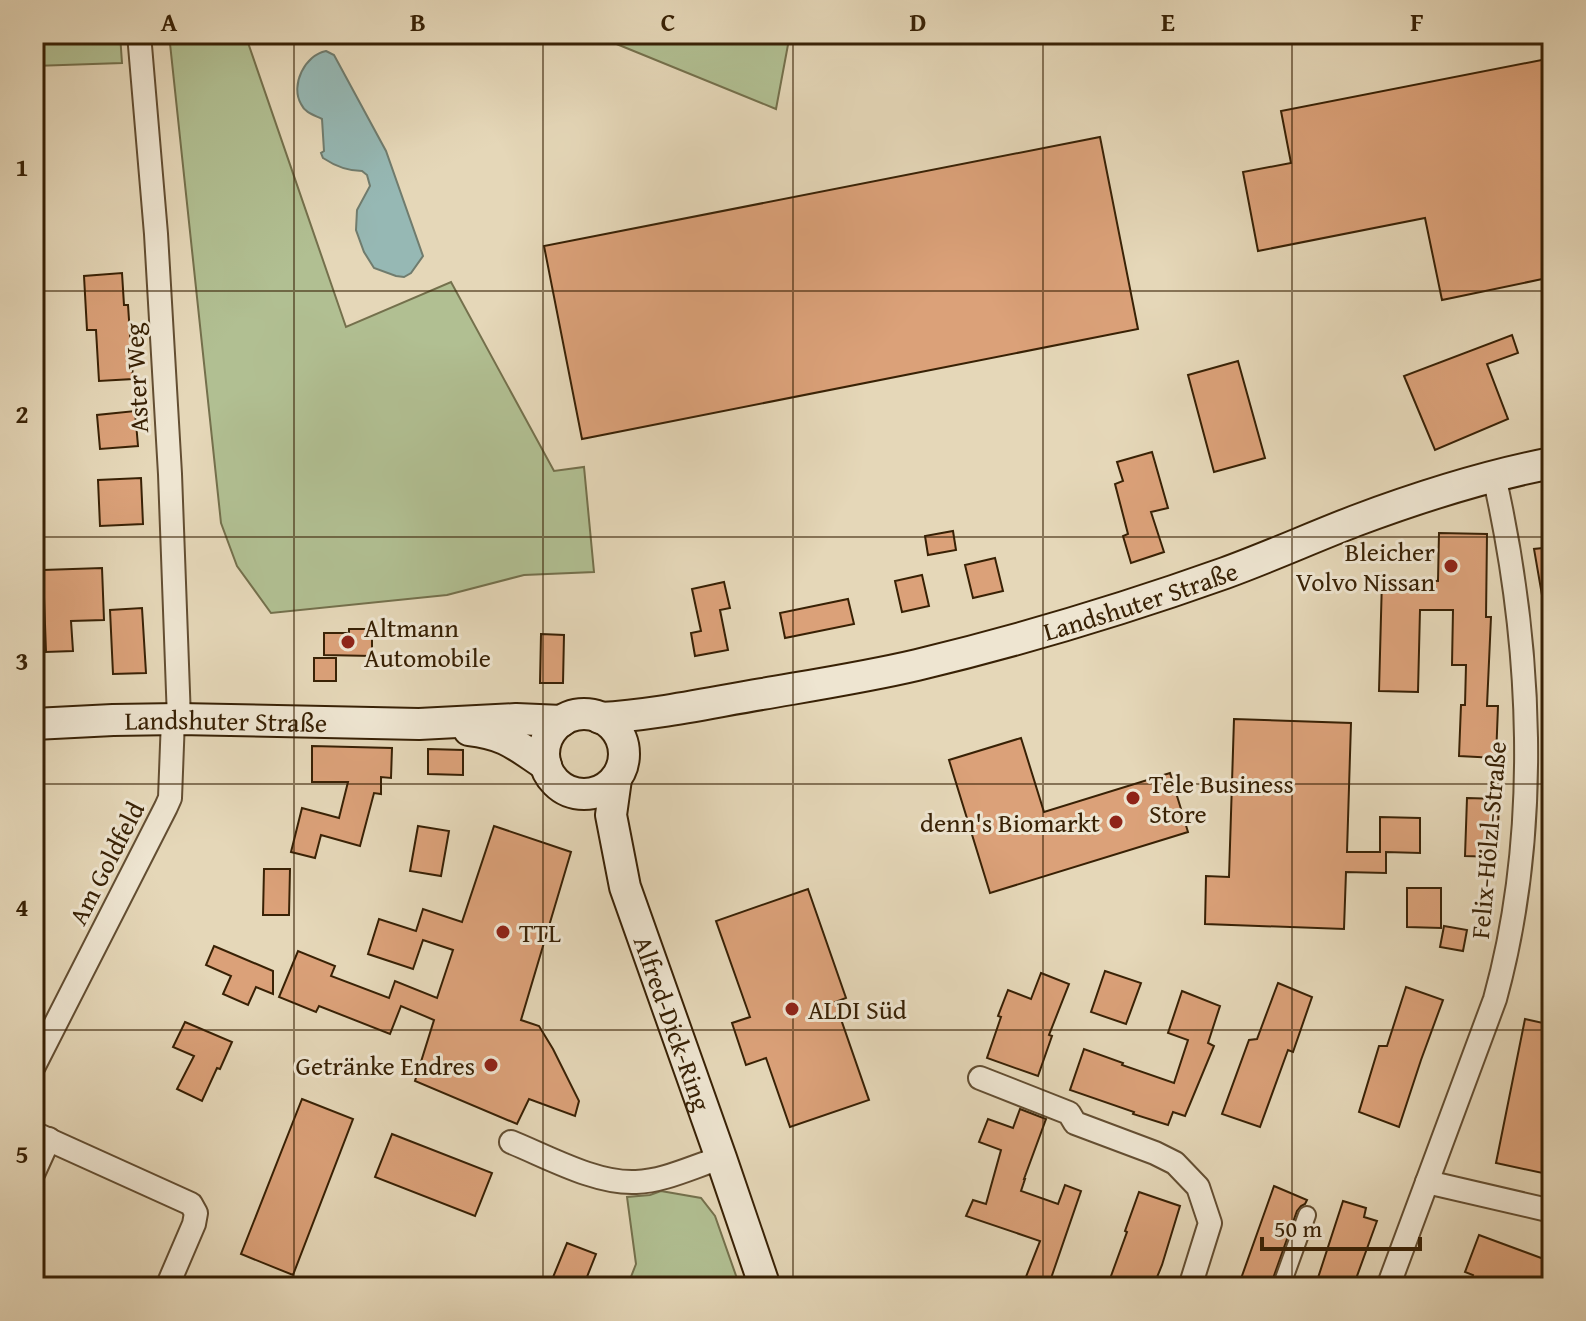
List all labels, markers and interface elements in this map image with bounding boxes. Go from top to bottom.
text: A [161,2,178,41]
text: B [410,2,426,41]
text: C [661,2,675,41]
text: D [910,2,926,41]
text: E [1161,2,1175,41]
text: F [1410,2,1424,41]
text: 1 [15,147,29,186]
street label: Aster Weg [114,322,158,434]
text: 2 [15,394,29,433]
place label: Bleicher Volvo Nissan [1296,532,1435,601]
street label: Landshuter Straße [1038,551,1243,650]
marker: Bleicher Volvo Nissan [1442,557,1460,575]
place label: Altmann Automobile [364,608,491,677]
marker: Altmann Automobile [339,633,357,651]
text: 3 [15,641,29,680]
street label: Landshuter Straße [124,699,327,742]
street label: Felix-Hölzl-Straße [1460,740,1516,940]
place label: Tele Business Store [1149,764,1294,833]
marker: Tele Business Store [1124,789,1142,807]
street label: Am Goldfeld [58,794,154,932]
place label: denn's Biomarkt [920,803,1100,842]
marker: denn's Biomarkt [1107,813,1125,831]
text: 4 [15,887,29,926]
place label: TTL [519,913,561,952]
marker: TTL [494,923,512,941]
street label: Alfred-Dick-Ring [624,930,722,1116]
place label: ALDI Süd [808,990,907,1029]
marker: ALDI Süd [783,1000,801,1018]
place label: Getränke Endres [296,1046,475,1085]
marker: Getränke Endres [482,1056,500,1074]
text: 5 [15,1134,29,1173]
scale bar [1262,1201,1420,1251]
text: 50 m [1274,1211,1322,1246]

